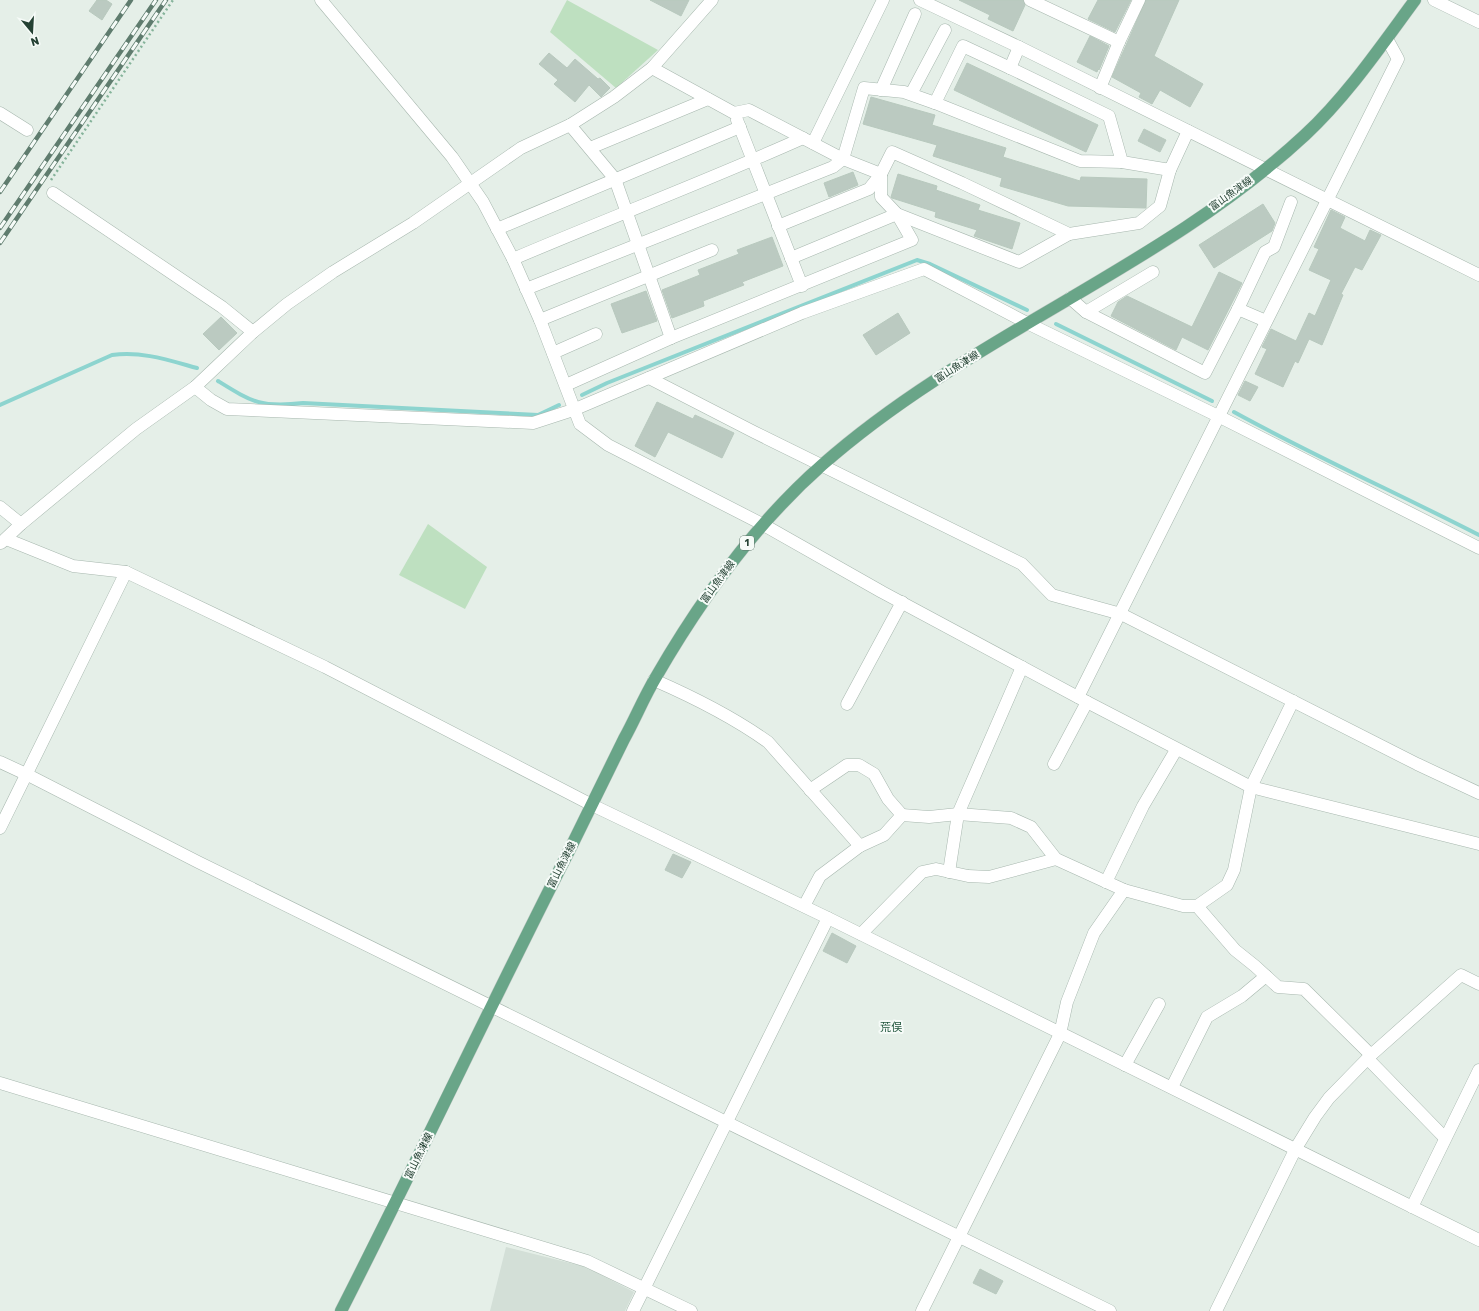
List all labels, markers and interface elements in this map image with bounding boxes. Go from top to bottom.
north arrow [12,12,52,52]
text: N [29,34,41,48]
street label: 富山魚津線 [1207,174,1255,214]
street label: 富山魚津線 [933,349,981,385]
road number: 1 [740,536,754,550]
street label: 富山魚津線 [698,558,738,606]
street label: 富山魚津線 [545,840,579,890]
district label: 荒俣 [880,1021,902,1034]
street label: 富山魚津線 [403,1131,435,1181]

